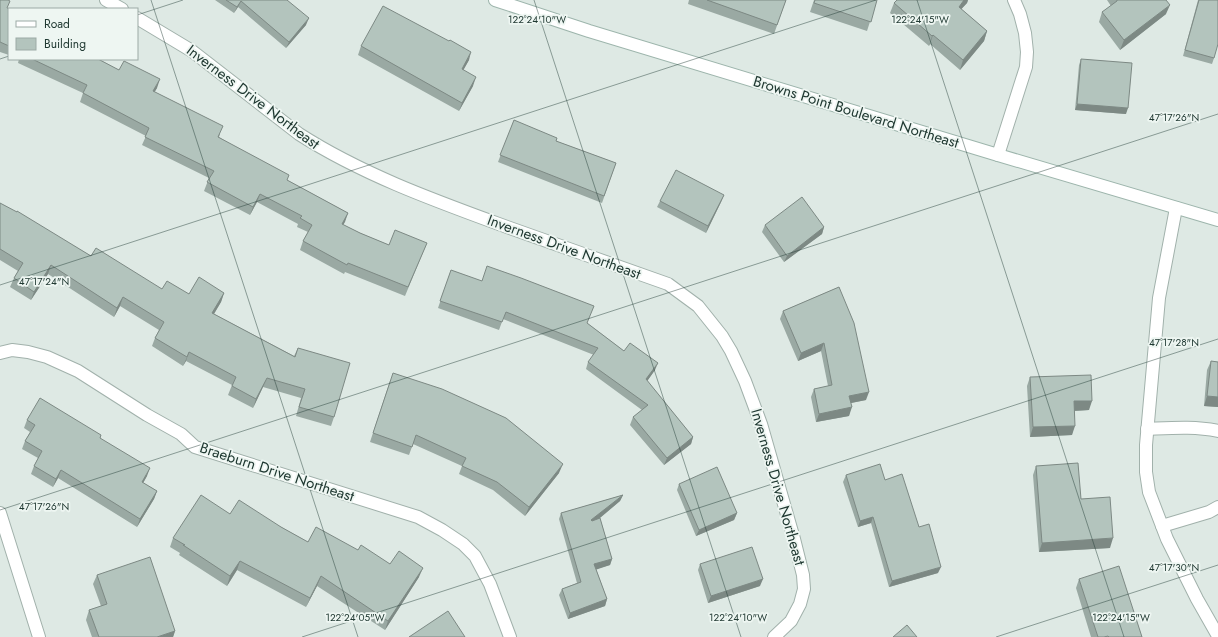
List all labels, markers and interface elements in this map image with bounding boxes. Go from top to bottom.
legend [8,8,138,60]
text: 122°24'10"W [508,12,566,27]
text: 122°24'15"W [891,12,949,27]
text: Road [44,15,70,33]
text: Building [44,35,86,53]
street label: Inverness Drive Northeast [182,40,325,155]
street label: Browns Point Boulevard Northeast [750,70,962,154]
text: 47°17'26"N [1149,110,1199,125]
street label: Inverness Drive Northeast [484,209,644,285]
text: 47°17'24"N [19,274,69,289]
text: 47°17'28"N [1149,335,1199,350]
street label: Inverness Drive Northeast [745,406,811,568]
street label: Braeburn Drive Northeast [197,437,357,507]
text: 47°17'26"N [19,499,69,514]
text: 47°17'30"N [1149,560,1199,575]
text: 122°24'05"W [325,610,385,625]
text: 122°24'10"W [709,610,767,625]
text: 122°24'15"W [1092,610,1150,625]

